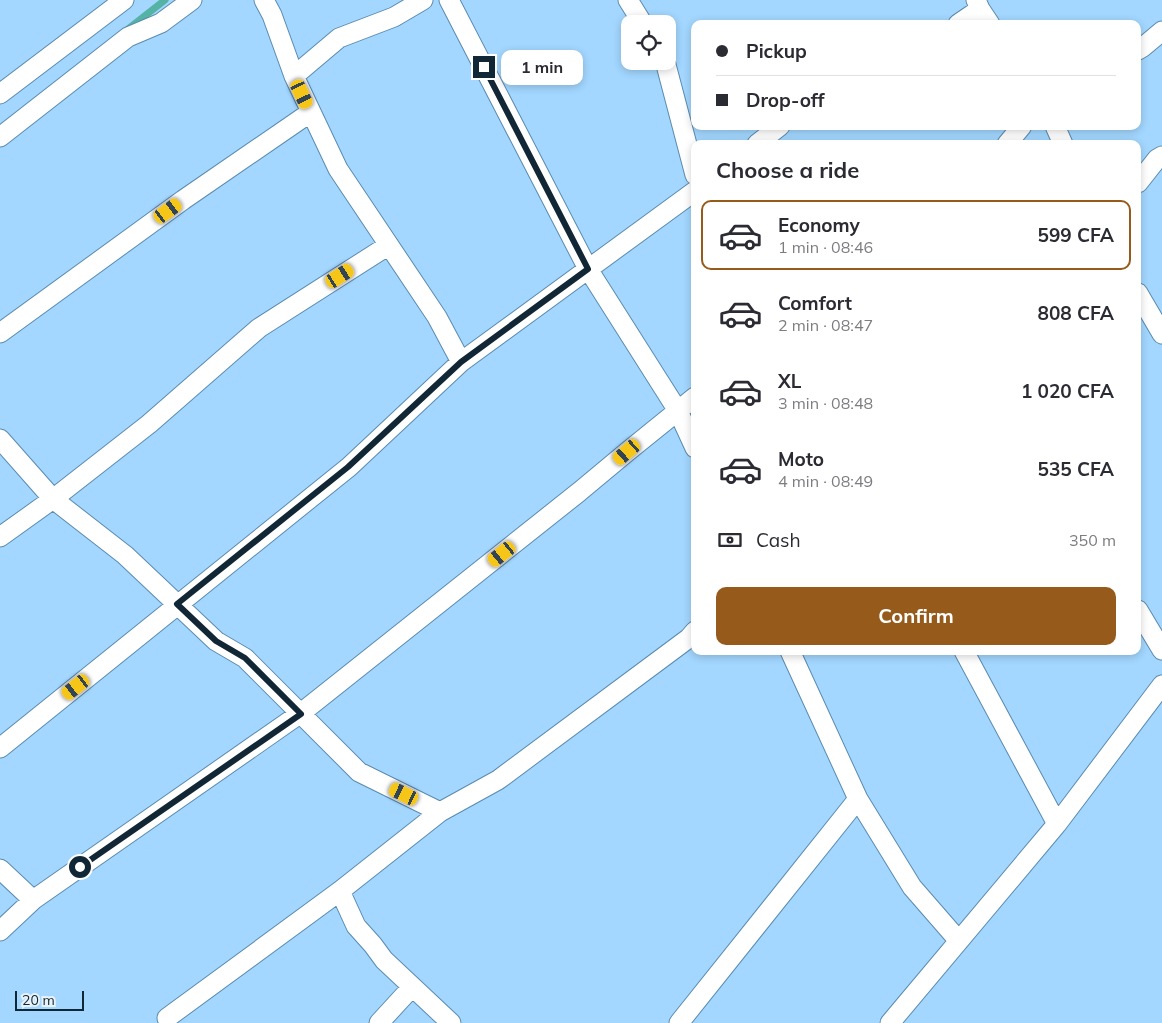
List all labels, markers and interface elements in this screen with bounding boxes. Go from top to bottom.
map controls [621,15,676,70]
button: locate [621,15,676,70]
text: Pickup [746,39,807,63]
callout: 1 min [502,50,584,84]
route end [473,56,495,78]
text: 1 min [521,57,563,77]
car [288,77,315,111]
text: Drop-off [746,88,824,112]
text: Choose a ride [716,156,859,184]
car [151,196,184,226]
icon: car [718,213,763,258]
text: Economy [778,213,860,237]
text: 599 CFA [1038,223,1114,247]
text: 1 min · 08:46 [778,237,873,257]
car [323,262,356,290]
icon: car [718,291,763,336]
text: Comfort [778,291,852,315]
text: 808 CFA [1038,301,1114,325]
text: 2 min · 08:47 [778,315,873,335]
icon: car [718,369,763,414]
text: XL [778,369,801,393]
text: 1 020 CFA [1021,379,1114,403]
text: 3 min · 08:48 [778,393,873,413]
car [610,436,643,468]
icon: car [718,447,763,492]
text: Moto [778,447,824,471]
text: 535 CFA [1038,457,1114,481]
text: 4 min · 08:49 [778,471,873,491]
icon: cash [716,526,744,554]
text: Cash [756,528,801,552]
text: 350 m [1069,530,1116,550]
car [485,539,518,569]
button: Confirm [716,587,1116,645]
car [59,672,92,702]
car [387,781,420,807]
route start [69,856,91,878]
scale bar [15,988,84,1011]
text: 20 m [22,991,55,1009]

